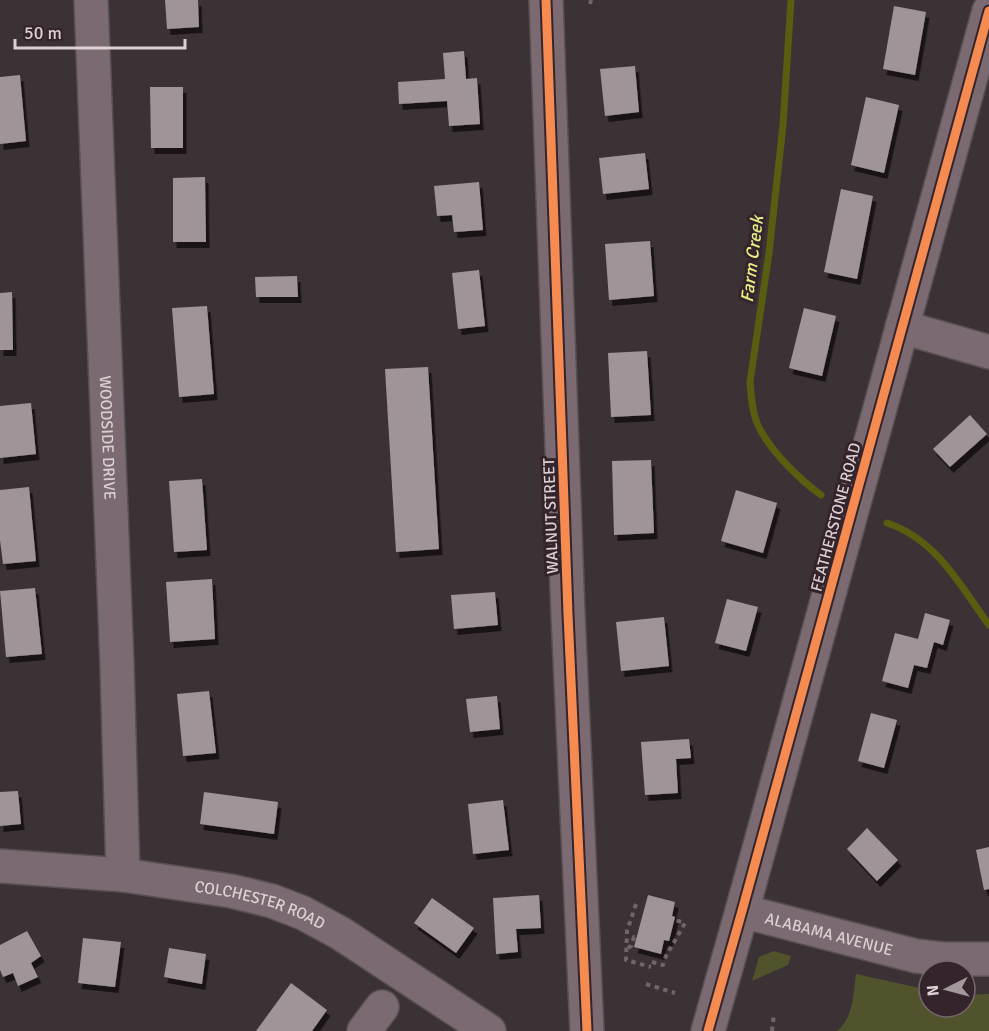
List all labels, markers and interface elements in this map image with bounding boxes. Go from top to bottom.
scale bar [15,12,184,50]
text: 50 m [24,22,62,44]
water label: Farm Creek [736,213,768,304]
street label: WOODSIDE DRIVE [95,375,120,500]
street label: FEATHERSTONE ROAD [806,441,865,594]
street label: WALNUT STREET [539,458,563,574]
street label: COLCHESTER ROAD [193,877,328,934]
street label: ALABAMA AVENUE [763,908,895,961]
north arrow [917,959,977,1019]
text: N [923,984,944,997]

